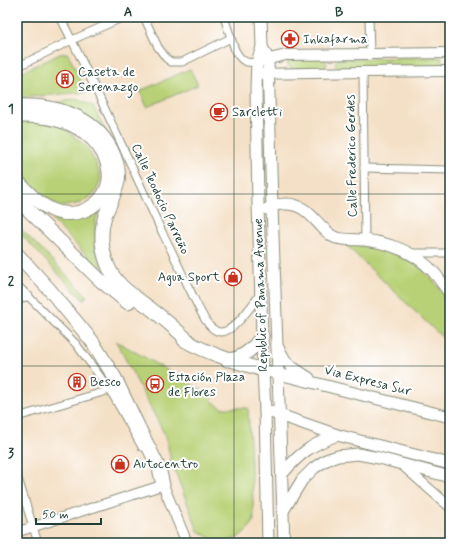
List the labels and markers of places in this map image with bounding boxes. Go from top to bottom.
pharmacy icon: Inkafarma [280,29,300,49]
place label: Inkafarma [303,31,368,48]
place label: Caseta de Serenazgo [78,64,139,98]
building icon: Caseta de Serenazgo [55,69,75,89]
cafe icon: Sarcletti [209,102,229,122]
place label: Sarcletti [232,104,282,121]
shop icon: Agua Sport [223,267,243,287]
place label: Agua Sport [158,269,220,286]
place label: Estación Plaza de Flores [168,369,245,401]
building icon: Besco [67,372,87,392]
place label: Besco [90,374,121,391]
bus stop icon: Estación Plaza de Flores [145,374,165,394]
shop icon: Autocentro [110,454,130,474]
place label: Autocentro [133,456,198,473]

